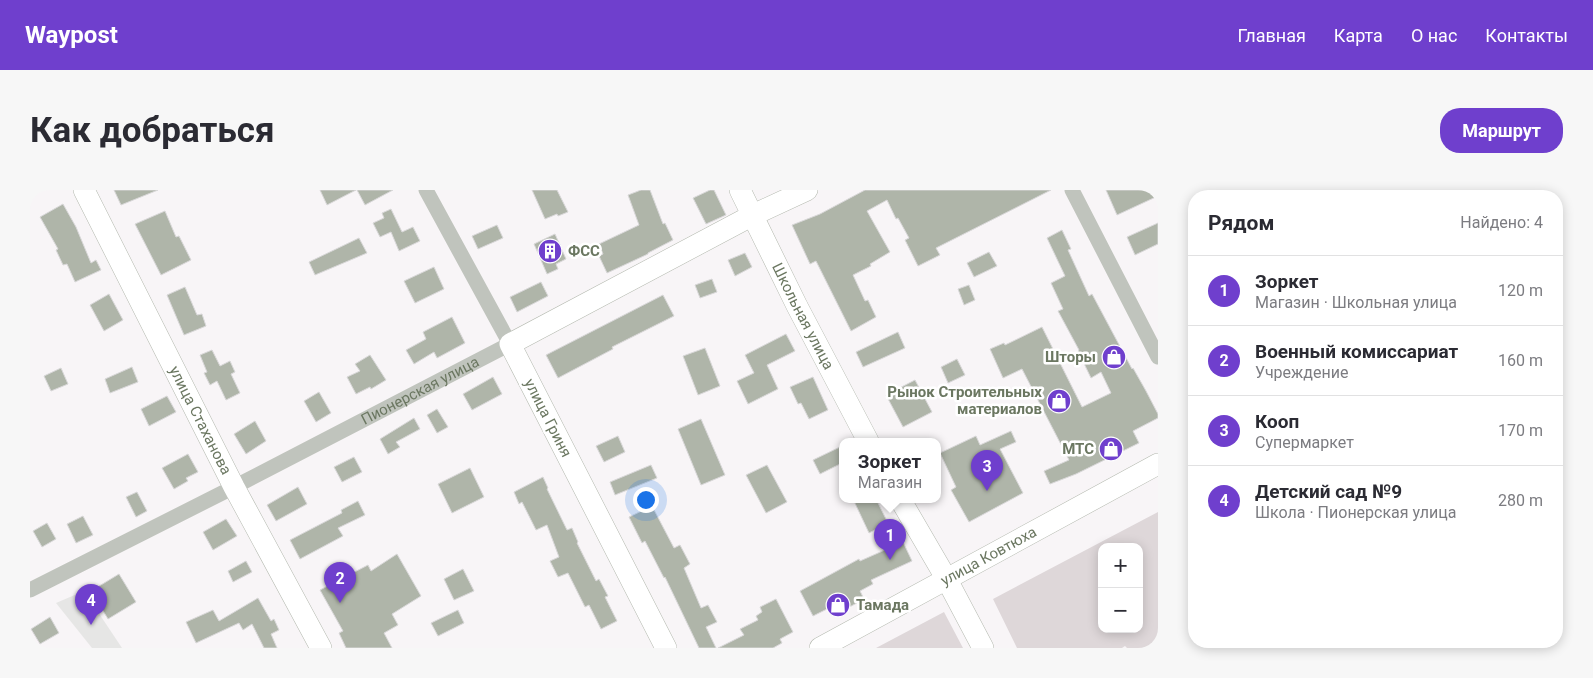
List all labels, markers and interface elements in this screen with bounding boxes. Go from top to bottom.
text: Waypost [25,21,118,49]
text: Главная [1237,25,1306,46]
text: Карта [1334,25,1383,46]
text: О нас [1411,25,1457,46]
text: Контакты [1485,25,1568,46]
button: Маршрут [1440,108,1563,153]
text: Как добраться [30,110,275,151]
text: Рядом [1208,211,1274,235]
text: Найдено: 4 [1460,213,1543,232]
building icon: ФСС [537,238,563,264]
place label: ФСС [568,242,600,260]
street label: Школьная улица [768,260,838,373]
text: Зоркет [1255,270,1319,293]
text: 1 [1219,281,1229,300]
text: 120 m [1498,281,1543,300]
text: Магазин · Школьная улица [1255,293,1457,312]
text: Военный комиссариат [1255,340,1458,363]
shop icon: Шторы [1101,344,1127,370]
place label: Шторы [1045,348,1096,366]
text: 2 [1219,351,1229,370]
text: 160 m [1498,351,1543,370]
street label: Пионерская улица [358,353,482,429]
street label: улица Стаханова [165,363,235,478]
text: Учреждение [1255,363,1348,382]
street label: улица Гриня [521,376,575,460]
place label: Рынок Строительных материалов [887,383,1042,418]
shop icon: Рынок Строительных материалов [1046,388,1072,414]
text: Кооп [1255,410,1299,433]
text: 3 [1219,421,1229,440]
text: 170 m [1498,421,1543,440]
text: Супермаркет [1255,433,1354,452]
shop icon: МТС [1098,436,1124,462]
popup [839,438,941,503]
place label: МТС [1062,440,1094,458]
text: Зоркет [858,450,921,473]
pin: 3 [971,450,1003,491]
text: Магазин [858,473,922,492]
text: Детский сад №9 [1255,480,1402,503]
your location [633,487,659,513]
text: 4 [1219,491,1229,510]
text: 280 m [1498,491,1543,510]
text: Школа · Пионерская улица [1255,503,1456,522]
pin: 1 [874,519,906,560]
street label: улица Ковтюха [938,523,1040,590]
map controls [1098,543,1143,633]
button: + [1098,543,1143,588]
pin: 2 [324,562,356,603]
pin: 4 [75,584,107,625]
button: − [1098,588,1143,633]
shop icon: Тамада [825,592,851,618]
place label: Тамада [856,596,909,614]

